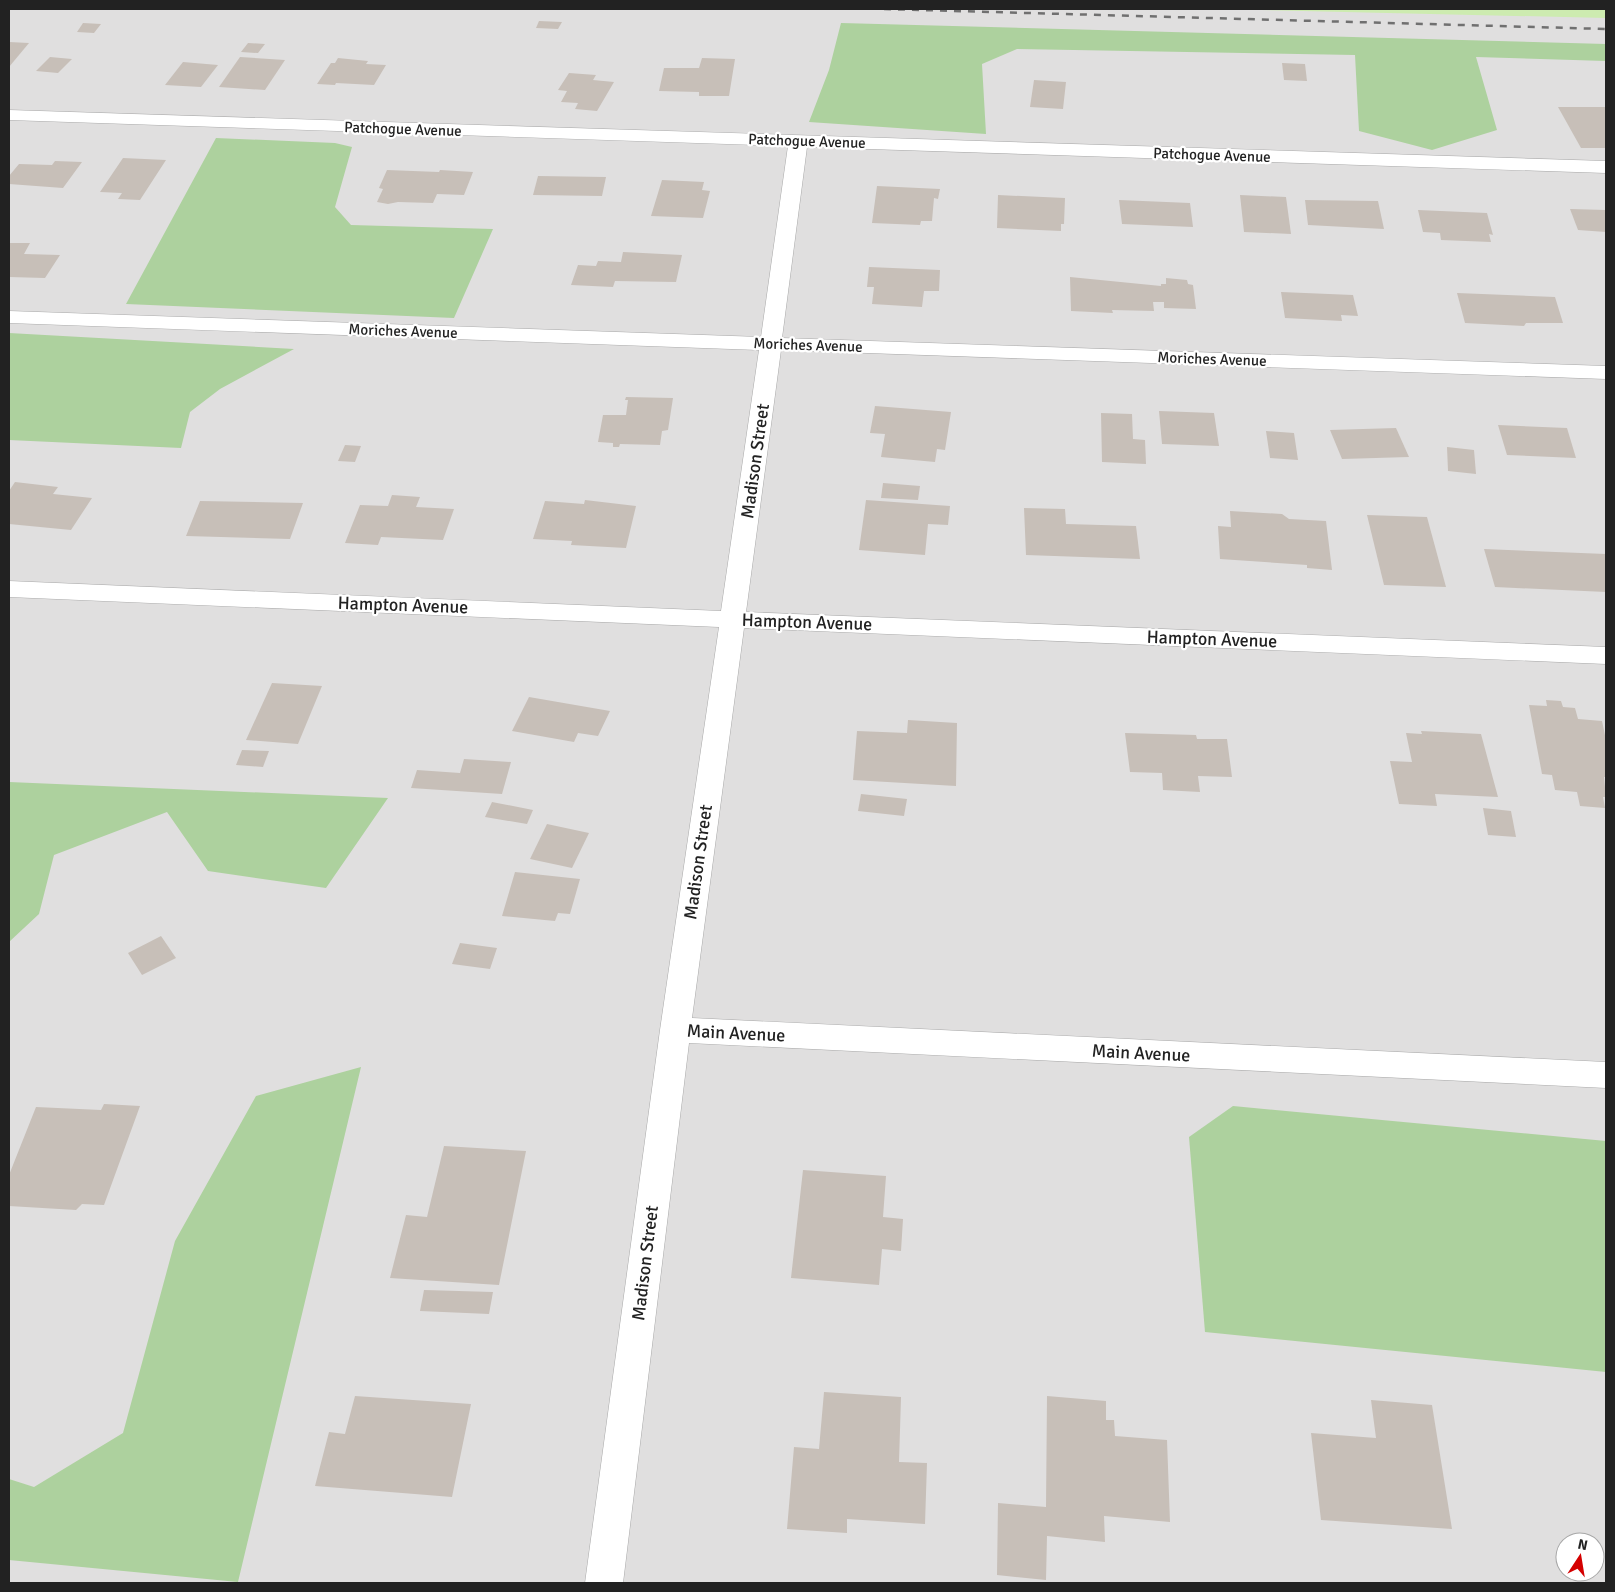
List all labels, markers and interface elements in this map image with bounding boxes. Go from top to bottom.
street label: Patchogue Avenue [344,118,462,140]
street label: Patchogue Avenue [748,130,866,152]
street label: Patchogue Avenue [1153,144,1271,166]
street label: Moriches Avenue [348,320,458,342]
street label: Moriches Avenue [753,334,863,356]
street label: Moriches Avenue [1157,348,1267,370]
street label: Madison Street [736,402,774,520]
street label: Hampton Avenue [337,592,469,618]
street label: Hampton Avenue [741,609,873,635]
street label: Hampton Avenue [1146,626,1278,652]
street label: Madison Street [679,803,717,921]
street label: Main Avenue [686,1019,786,1047]
street label: Main Avenue [1091,1039,1191,1067]
street label: Madison Street [627,1204,663,1322]
north arrow [1555,1532,1605,1582]
text: N [1576,1535,1589,1554]

